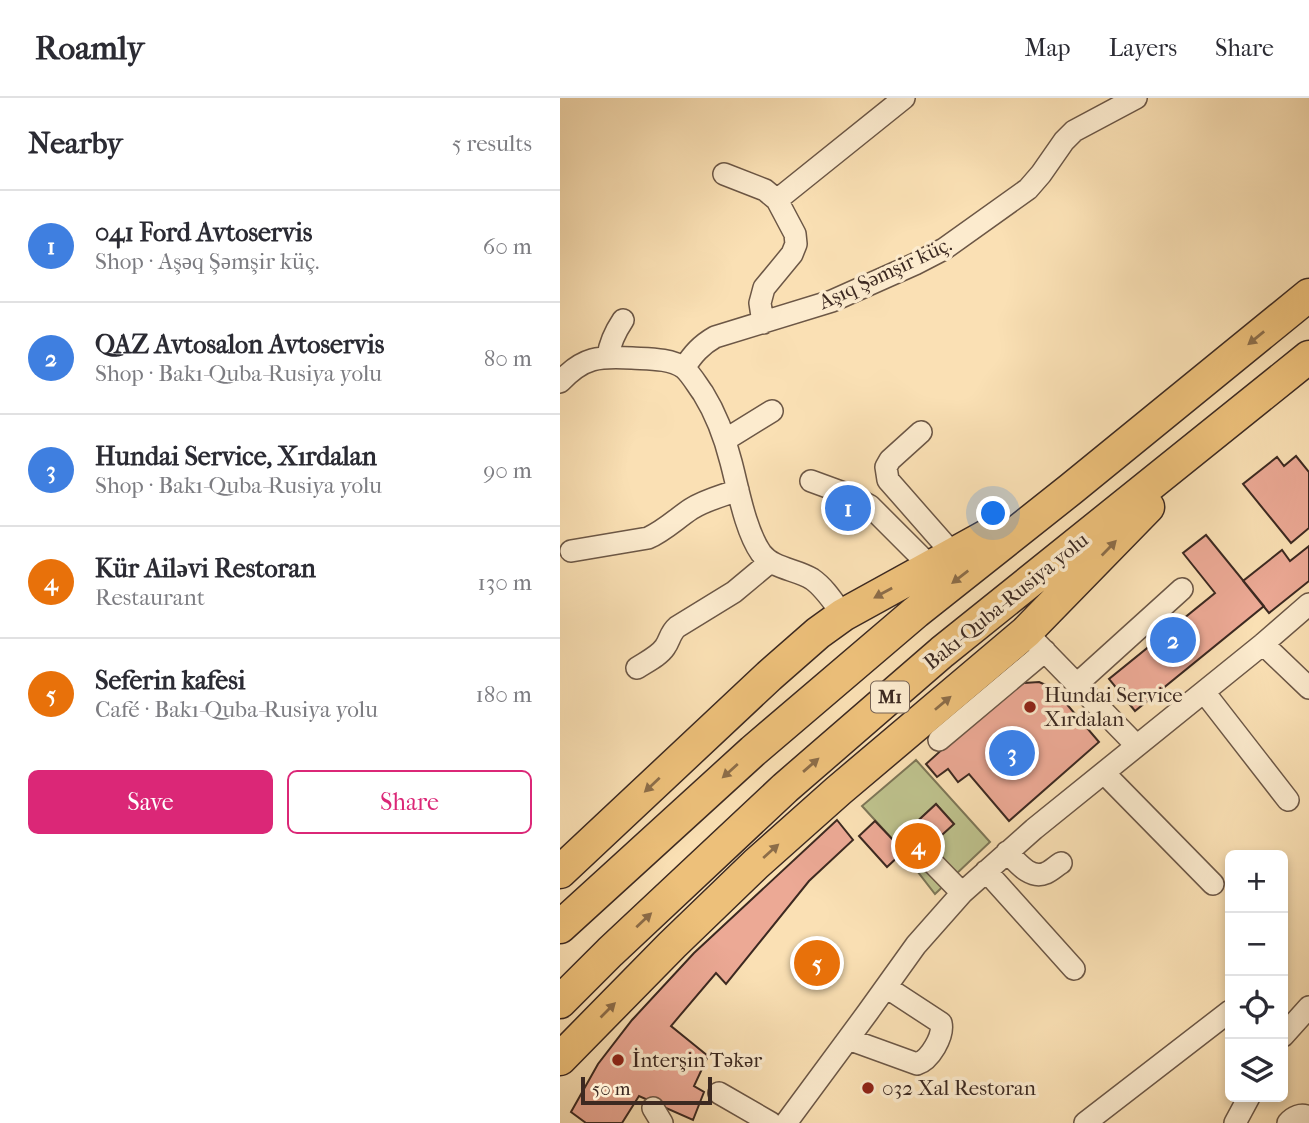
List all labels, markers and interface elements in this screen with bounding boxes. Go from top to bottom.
text: Roamly [35,29,144,68]
text: Map [1025,34,1071,62]
text: Layers [1109,34,1177,62]
text: Share [1215,34,1274,62]
text: Nearby [28,126,123,161]
text: 5 results [452,130,532,157]
text: 041 Ford Avtoservis [95,217,312,248]
street label: Aşıq Şəmşir küç. [814,232,955,315]
text: 1 [47,233,55,260]
text: 60 m [483,233,532,260]
text: Shop · Aşəq Şəmşir küç. [95,248,319,275]
text: QAZ Avtosalon Avtoservis [95,329,384,360]
one-way arrow [1248,330,1265,345]
text: 2 [45,345,57,372]
text: 80 m [484,345,532,372]
text: Shop · Bakı-Quba-Rusiya yolu [95,360,382,387]
text: Hundai Service, Xırdalan [95,441,377,472]
text: 3 [46,457,56,484]
text: 90 m [483,457,532,484]
text: Shop · Bakı-Quba-Rusiya yolu [95,472,382,499]
pin: 1 [825,482,871,534]
your location [976,496,1010,530]
street label: Bakı-Quba-Rusiya yolu [919,527,1093,675]
one-way arrow [1101,539,1118,556]
text: Kür Ailəvi Restoran [95,553,316,584]
text: 4 [44,569,58,596]
text: 130 m [478,569,532,596]
one-way arrow [952,570,970,585]
text: Restaurant [95,584,205,611]
one-way arrow [873,587,893,599]
pin: 2 [1150,614,1196,666]
text: Seferin kafesi [95,665,245,696]
text: 5 [46,681,56,708]
text: 180 m [475,681,532,708]
road number: M1 [871,682,909,712]
place label: Hundai Service Xırdalan [1044,683,1183,731]
one-way arrow [934,695,952,710]
text: Café · Bakı-Quba-Rusiya yolu [95,696,378,723]
marker: Hundai Service Xırdalan [1022,699,1038,715]
pin: 3 [989,727,1035,779]
one-way arrow [802,757,820,773]
one-way arrow [721,763,739,779]
button: Save [28,770,273,834]
button: Share [287,770,532,834]
one-way arrow [644,776,661,792]
pin: 4 [895,820,941,872]
one-way arrow [762,844,779,860]
map controls [1225,850,1288,1102]
button: + [1225,850,1288,913]
one-way arrow [635,912,652,928]
button: − [1225,913,1288,976]
pin: 5 [794,937,840,989]
button: locate [1225,976,1288,1039]
one-way arrow [599,1001,616,1018]
button: layers [1225,1039,1288,1102]
place label: İnterşin Təkər [632,1048,762,1072]
marker: İnterşin Təkər [610,1052,626,1068]
scale bar [581,1074,712,1106]
place label: 032 Xal Restoran [882,1076,1036,1100]
text: 50 m [592,1078,631,1100]
marker: 032 Xal Restoran [860,1080,876,1096]

